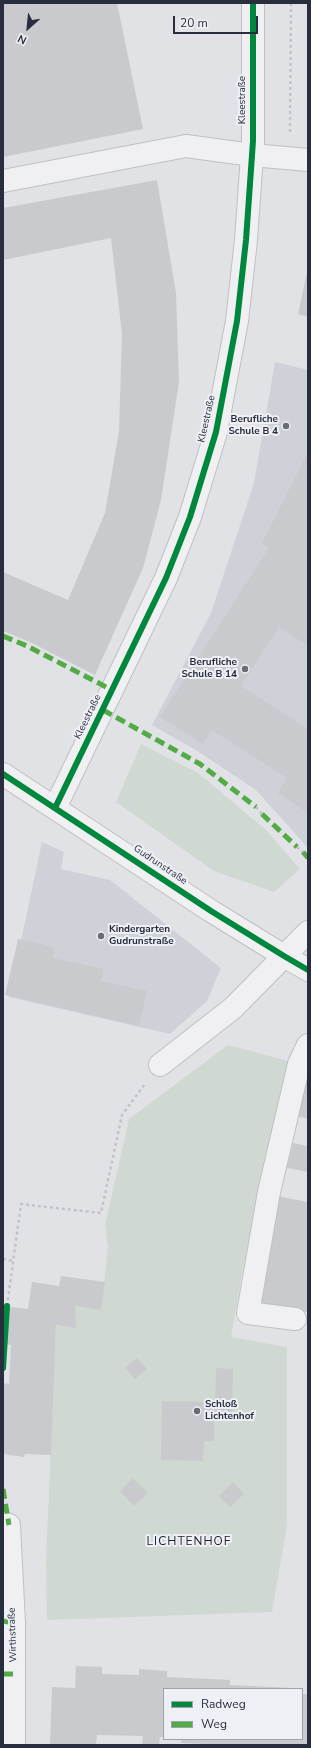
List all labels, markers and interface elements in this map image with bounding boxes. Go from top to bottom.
north arrow [8,8,48,48]
scale bar [175,8,260,34]
text: 20 m [180,15,208,31]
text: N [15,31,29,48]
street label: Kleestraße [237,76,249,124]
street label: Kleestraße [196,394,218,444]
place label: Berufliche Schule B 4 [228,414,278,438]
marker: Berufliche Schule B 4 [281,421,291,431]
place label: Berufliche Schule B 14 [181,657,237,680]
marker: Berufliche Schule B 14 [240,664,250,674]
street label: Kleestraße [72,693,104,741]
street label: Gudrunstraße [131,843,189,887]
place label: Kindergarten Gudrunstraße [109,924,174,948]
marker: Kindergarten Gudrunstraße [96,931,106,941]
place label: Schloß Lichtenhof [205,1399,254,1422]
marker: Schloß Lichtenhof [192,1406,202,1416]
district label: LICHTENHOF [147,1535,231,1549]
street label: Wirthstraße [6,1607,20,1663]
legend [163,1688,303,1740]
text: Radweg [201,1696,246,1712]
text: Weg [201,1716,227,1732]

